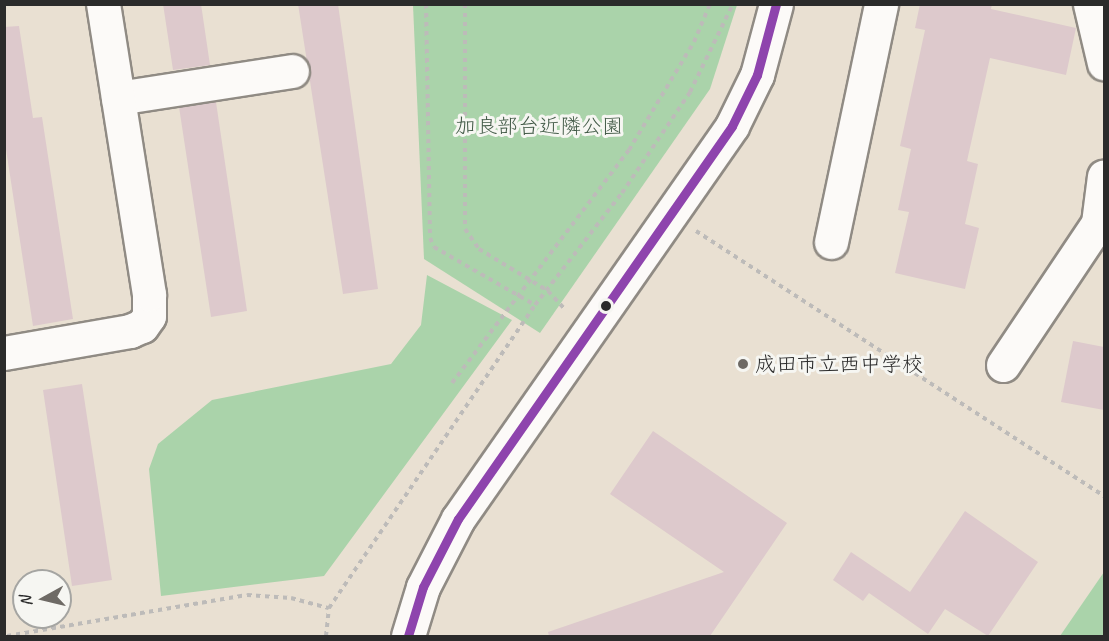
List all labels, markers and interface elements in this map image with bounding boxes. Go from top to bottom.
park label: 加良部台近隣公園 [455,113,623,139]
unlabelled marker [600,300,612,312]
place label: 成田市立西中学校 [755,351,923,377]
marker: 成田市立西中学校 [736,357,750,371]
north arrow [12,569,72,629]
text: N [16,595,37,608]

